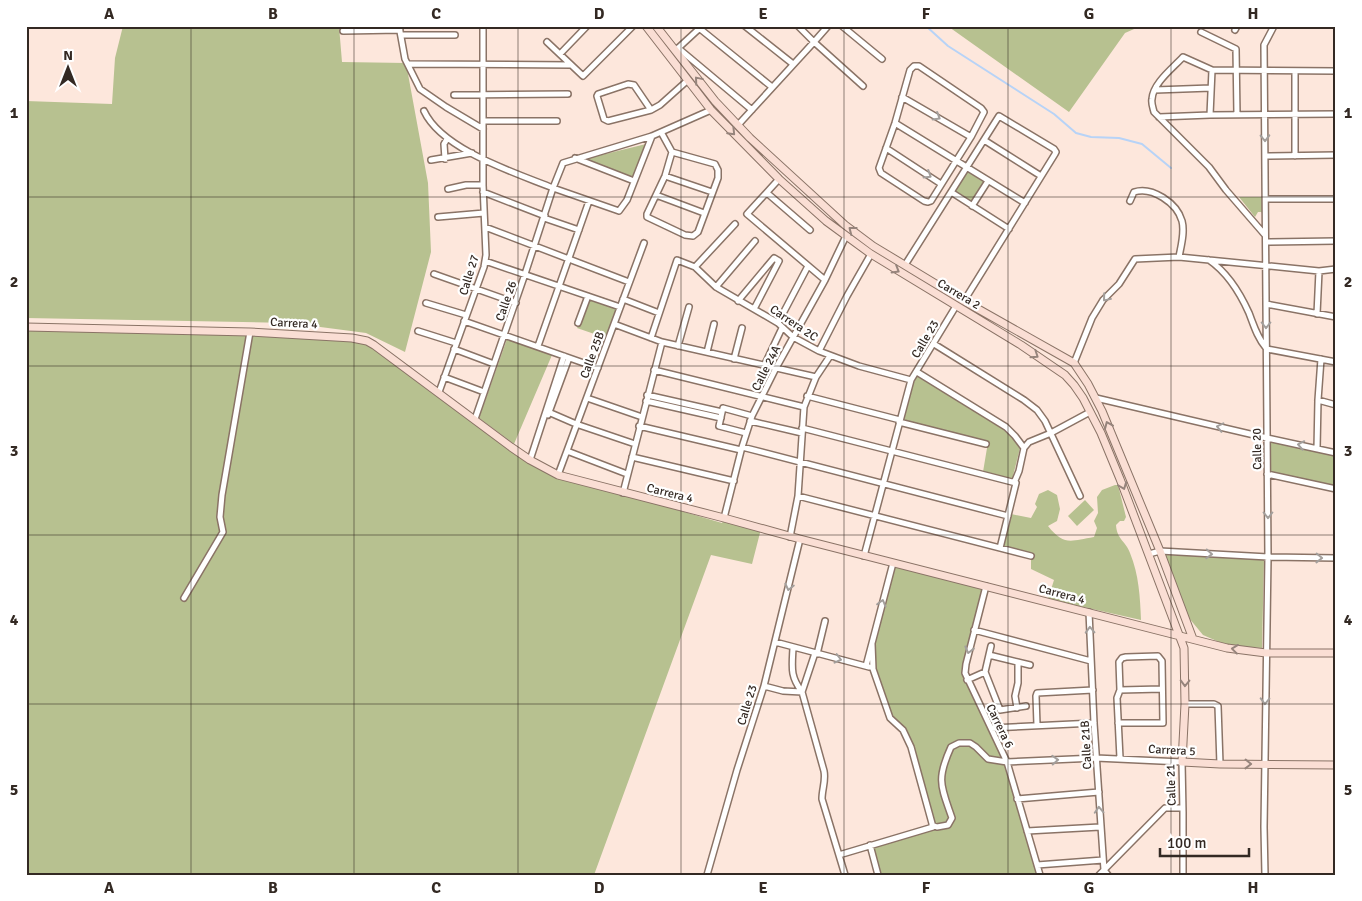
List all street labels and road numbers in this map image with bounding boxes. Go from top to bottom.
street label: Calle 27 [456,253,483,297]
street label: Carrera 2 [935,276,983,313]
street label: Calle 26 [493,279,520,323]
street label: Carrera 2C [767,302,821,345]
street label: Carrera 4 [270,315,319,332]
street label: Calle 23 [908,318,943,361]
street label: Calle 25B [577,330,608,381]
street label: Calle 24A [749,342,785,393]
street label: Calle 20 [1250,428,1265,470]
street label: Carrera 4 [645,480,695,507]
street label: Carrera 4 [1037,581,1087,608]
street label: Calle 23 [734,683,761,727]
street label: Carrera 6 [982,702,1017,751]
street label: Calle 21B [1078,720,1095,770]
street label: Carrera 5 [1148,742,1196,759]
street label: Calle 21 [1163,764,1180,806]

